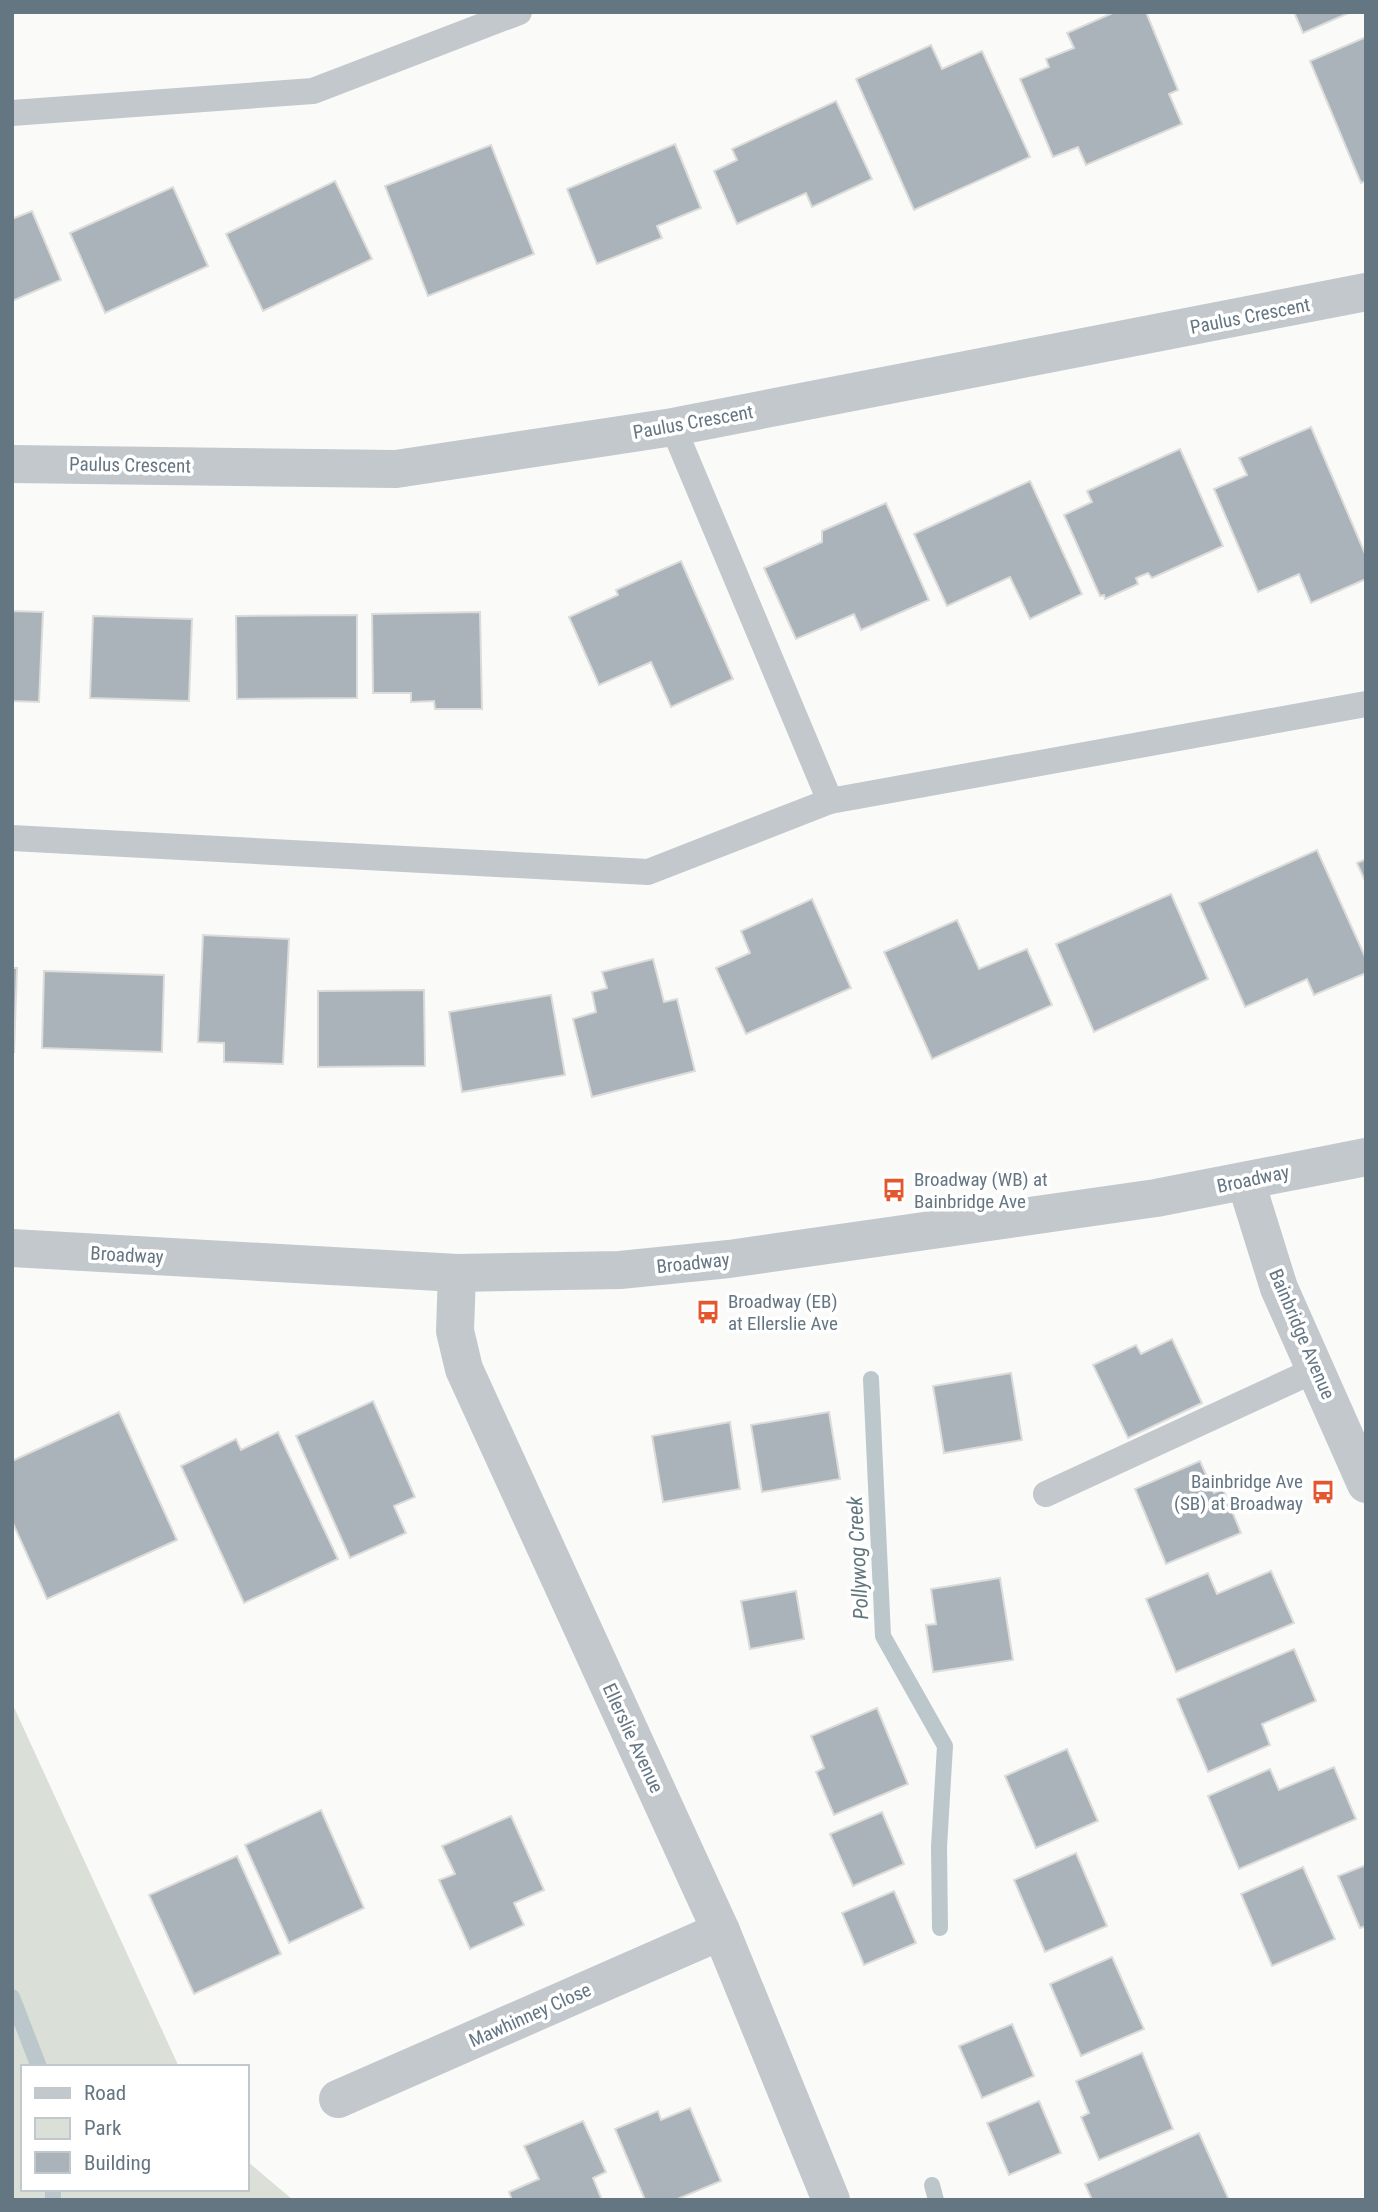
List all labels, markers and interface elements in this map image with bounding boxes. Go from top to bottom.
street label: Paulus Crescent [1188,293,1312,339]
street label: Paulus Crescent [631,400,755,444]
street label: Paulus Crescent [69,452,191,478]
street label: Broadway [1215,1160,1291,1198]
place label: Broadway (WB) at Bainbridge Ave [914,1168,1048,1213]
bus stop icon: Broadway (WB) at Bainbridge Ave [880,1176,908,1204]
street label: Broadway [90,1242,164,1268]
street label: Broadway [655,1248,731,1278]
street label: Bainbridge Avenue [1264,1265,1340,1403]
place label: Broadway (EB) at Ellerslie Ave [728,1290,838,1335]
bus stop icon: Broadway (EB) at Ellerslie Ave [694,1298,722,1326]
place label: Bainbridge Ave (SB) at Broadway [1174,1470,1303,1515]
bus stop icon: Bainbridge Ave (SB) at Broadway [1309,1478,1337,1506]
water label: Pollywog Creek [843,1495,873,1620]
street label: Ellerslie Avenue [598,1680,668,1797]
street label: Mawhinney Close [465,1978,595,2052]
legend [21,2065,248,2191]
text: Road [84,2081,126,2105]
text: Park [84,2116,122,2140]
text: Building [84,2151,151,2175]

